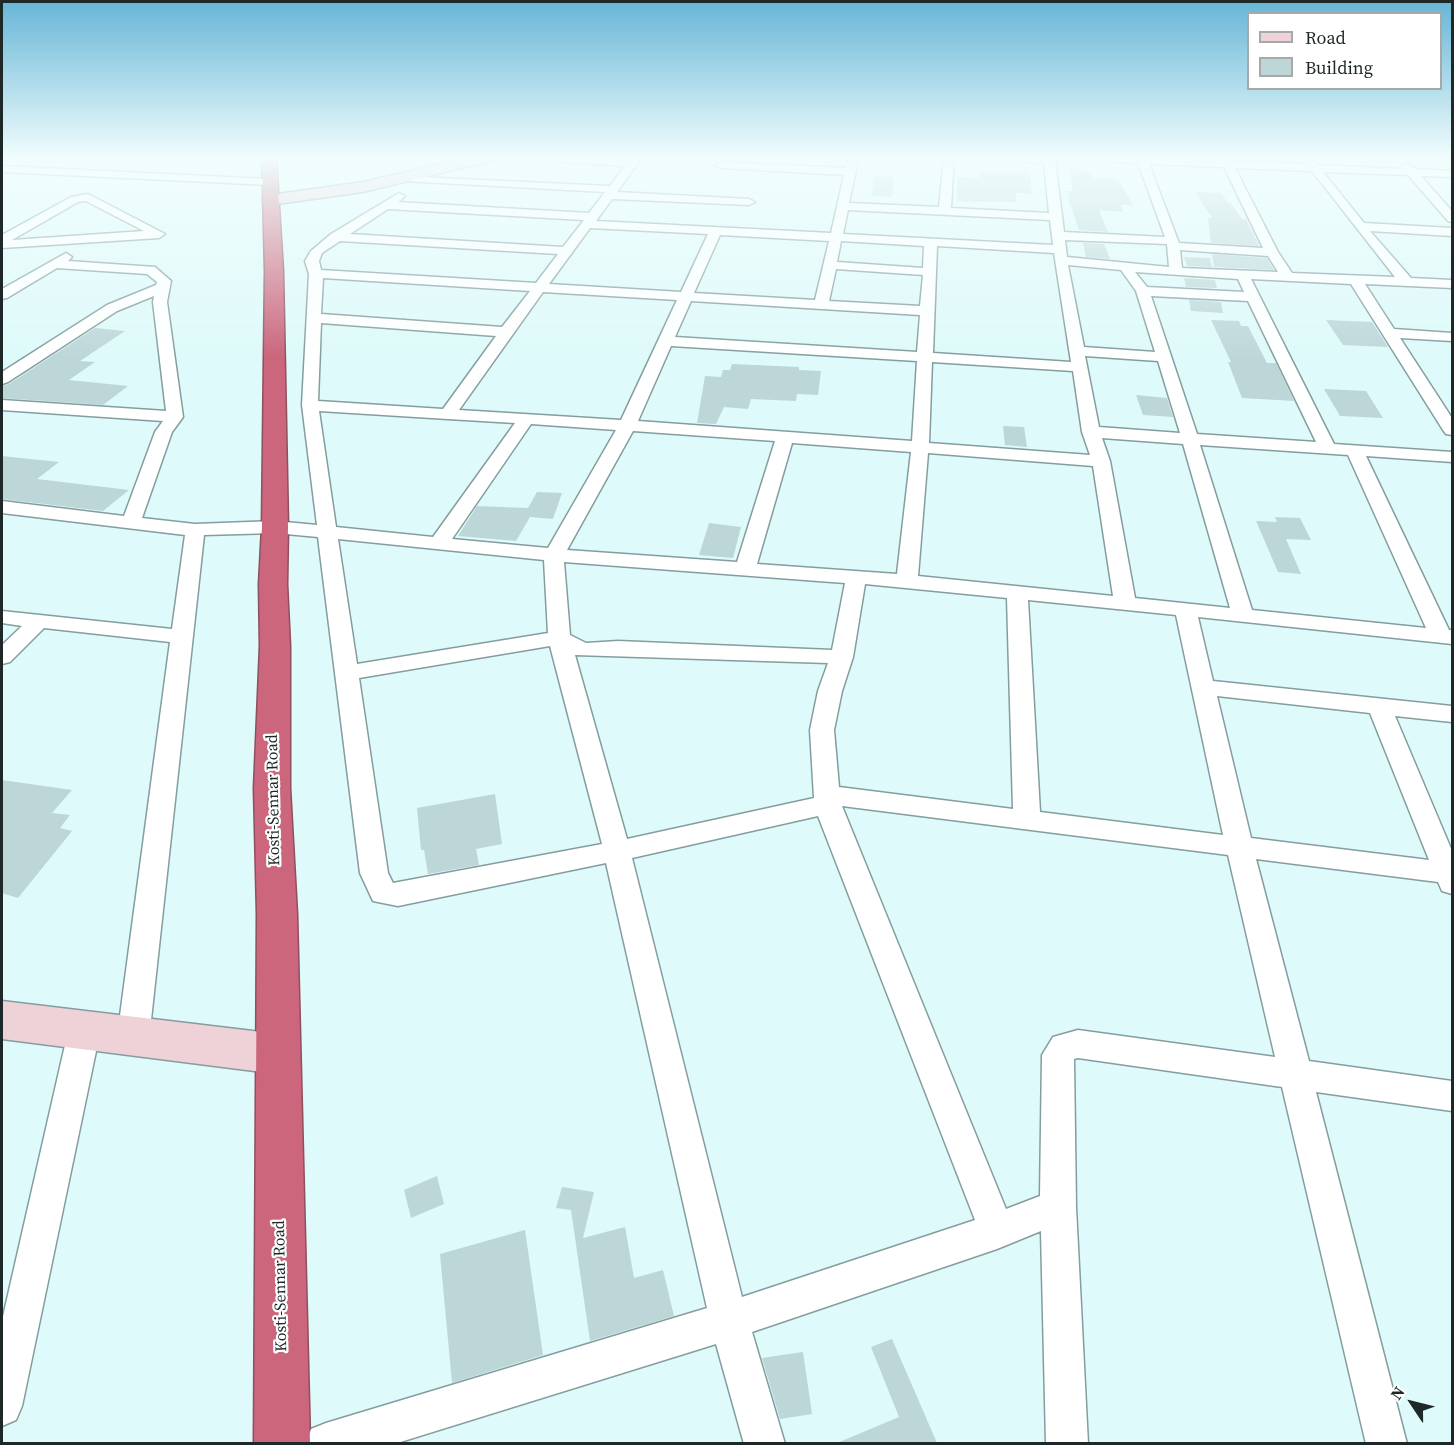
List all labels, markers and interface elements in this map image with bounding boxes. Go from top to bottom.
legend [1247,12,1442,90]
text: Road [1305,25,1346,50]
text: Building [1305,55,1373,80]
street label: Kosti-Sennar Road [263,734,285,866]
street label: Kosti-Sennar Road [270,1220,292,1352]
north arrow [1382,1373,1442,1433]
text: N [1385,1382,1410,1404]

